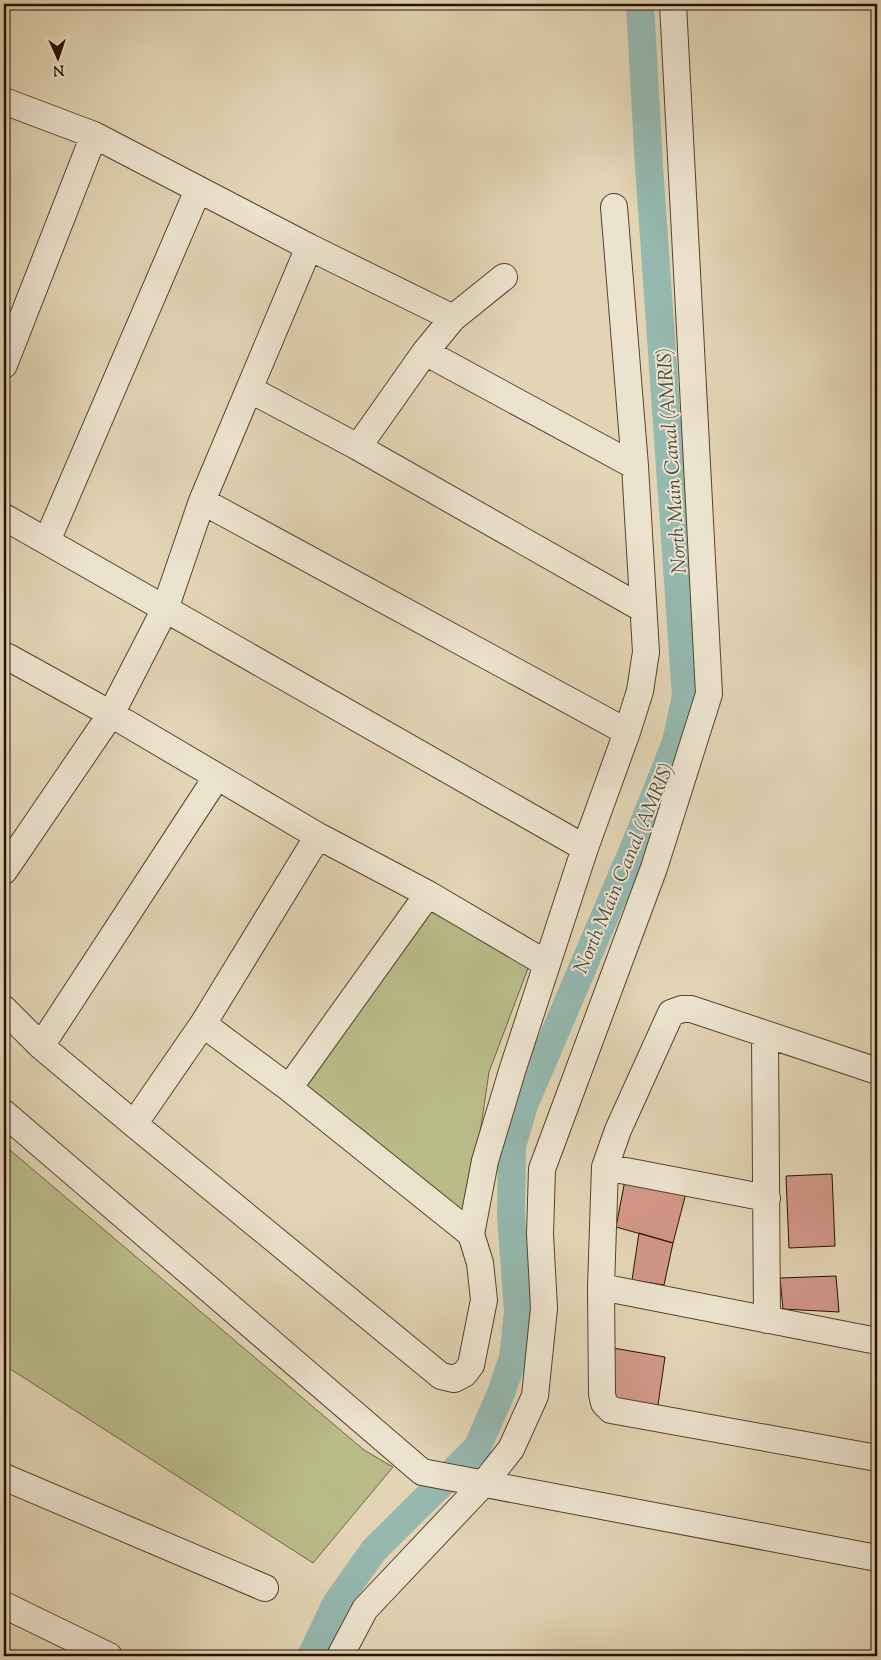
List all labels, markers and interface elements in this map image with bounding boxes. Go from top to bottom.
north arrow [32,32,82,82]
text: N [52,59,65,79]
water label: North Main Canal (AMRIS) [651,347,696,574]
water label: North Main Canal (AMRIS) [568,759,683,979]

